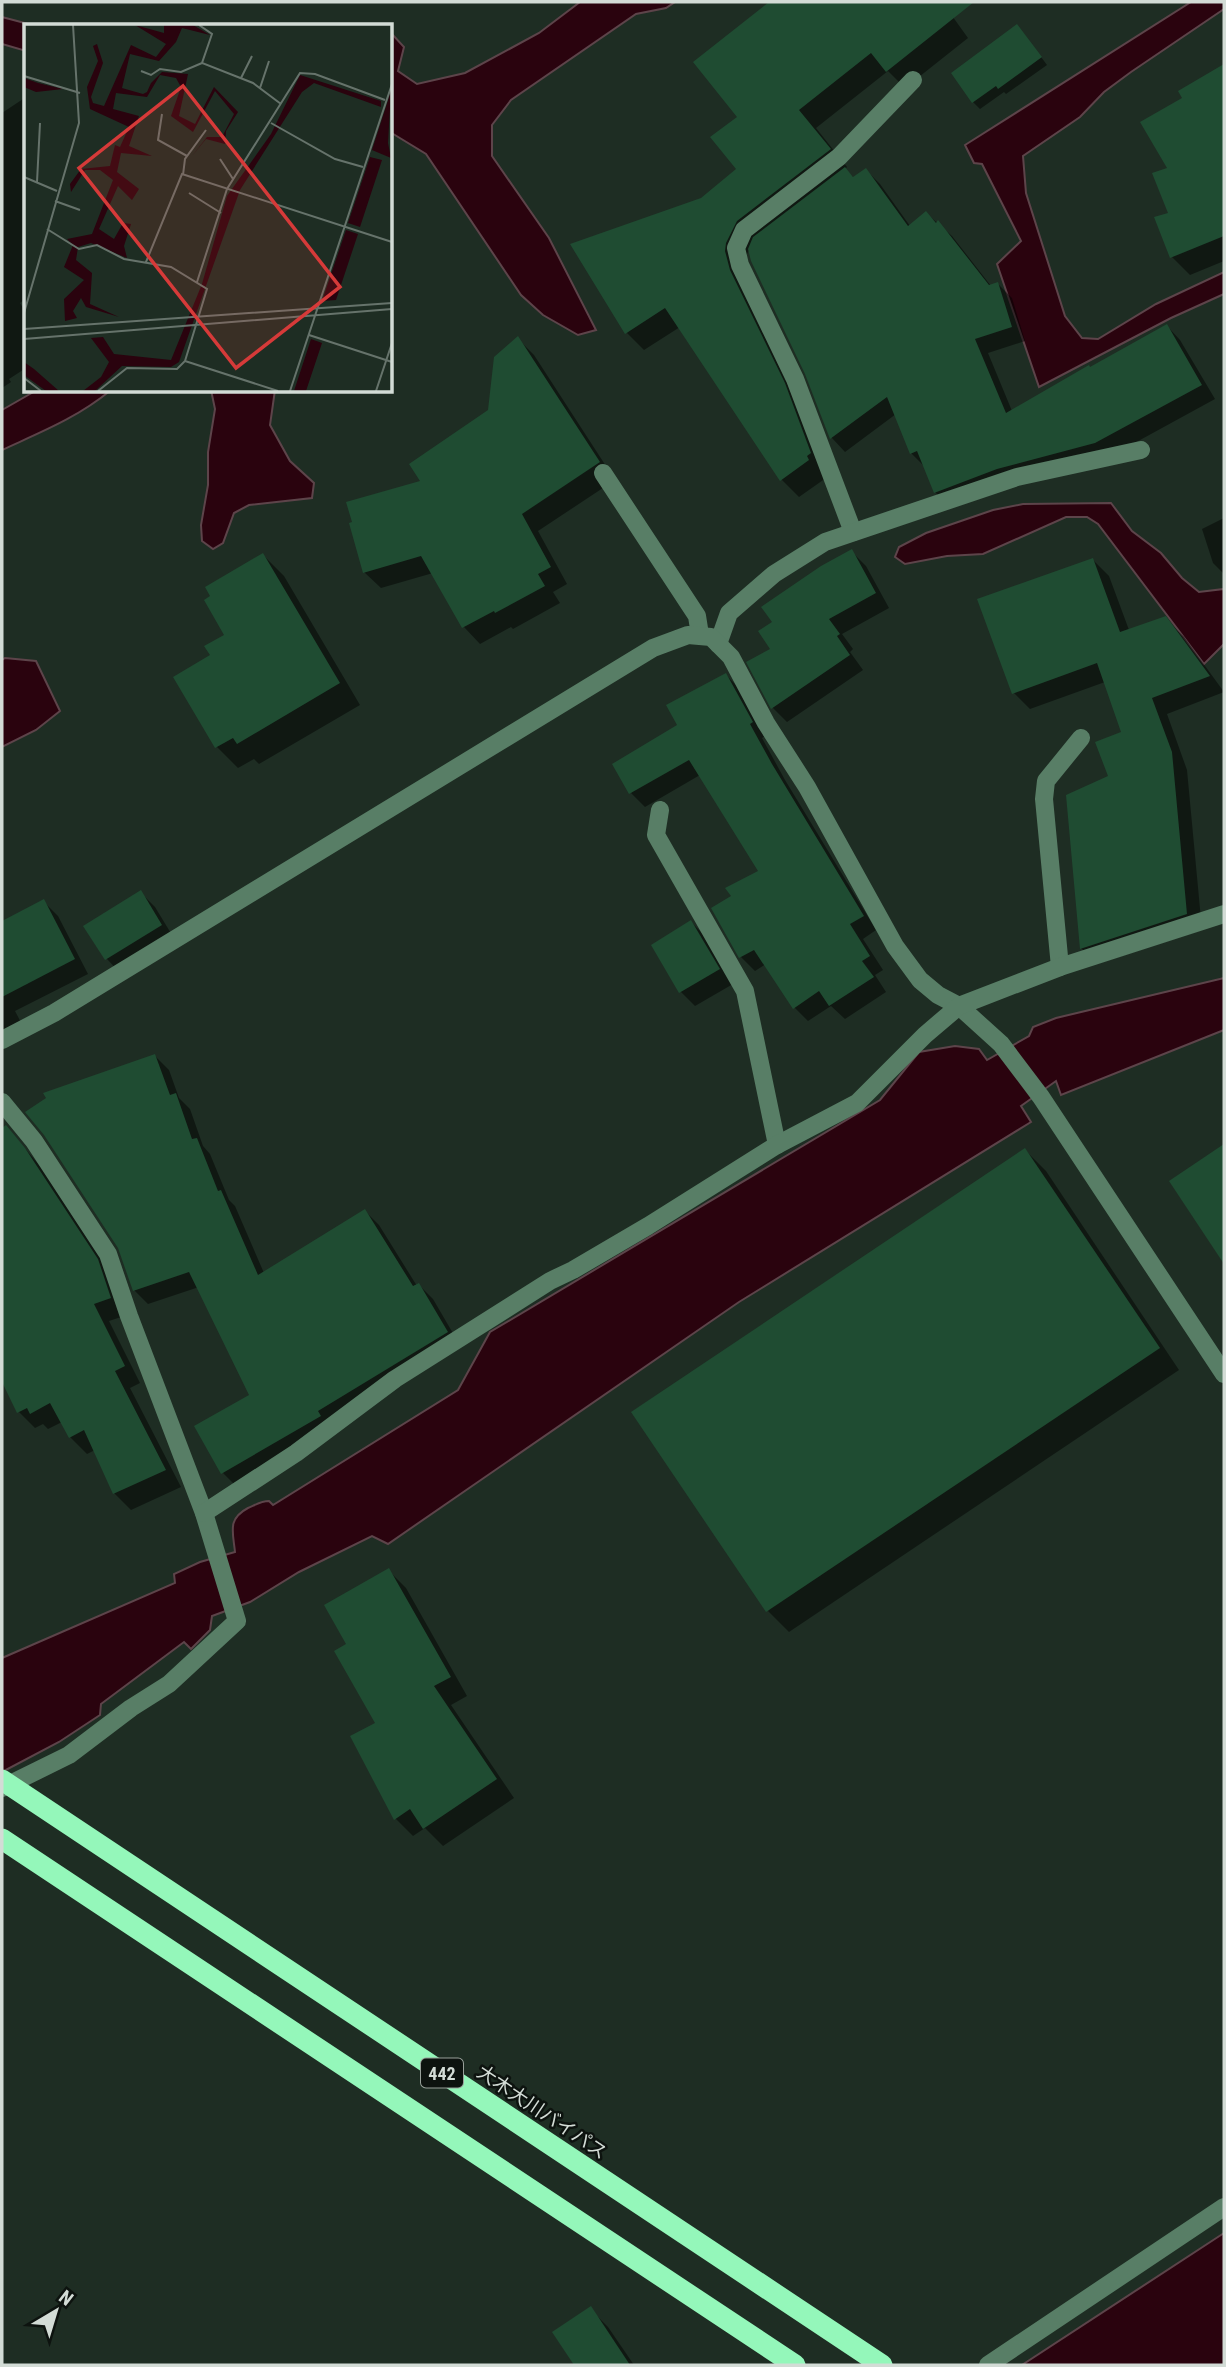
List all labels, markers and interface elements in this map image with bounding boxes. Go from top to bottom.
inset map [24,24,392,392]
road number: 442 [421,2059,463,2088]
street label: 大木大川バイパス [473,2060,611,2164]
north arrow [21,2276,91,2346]
text: N [54,2285,78,2311]

